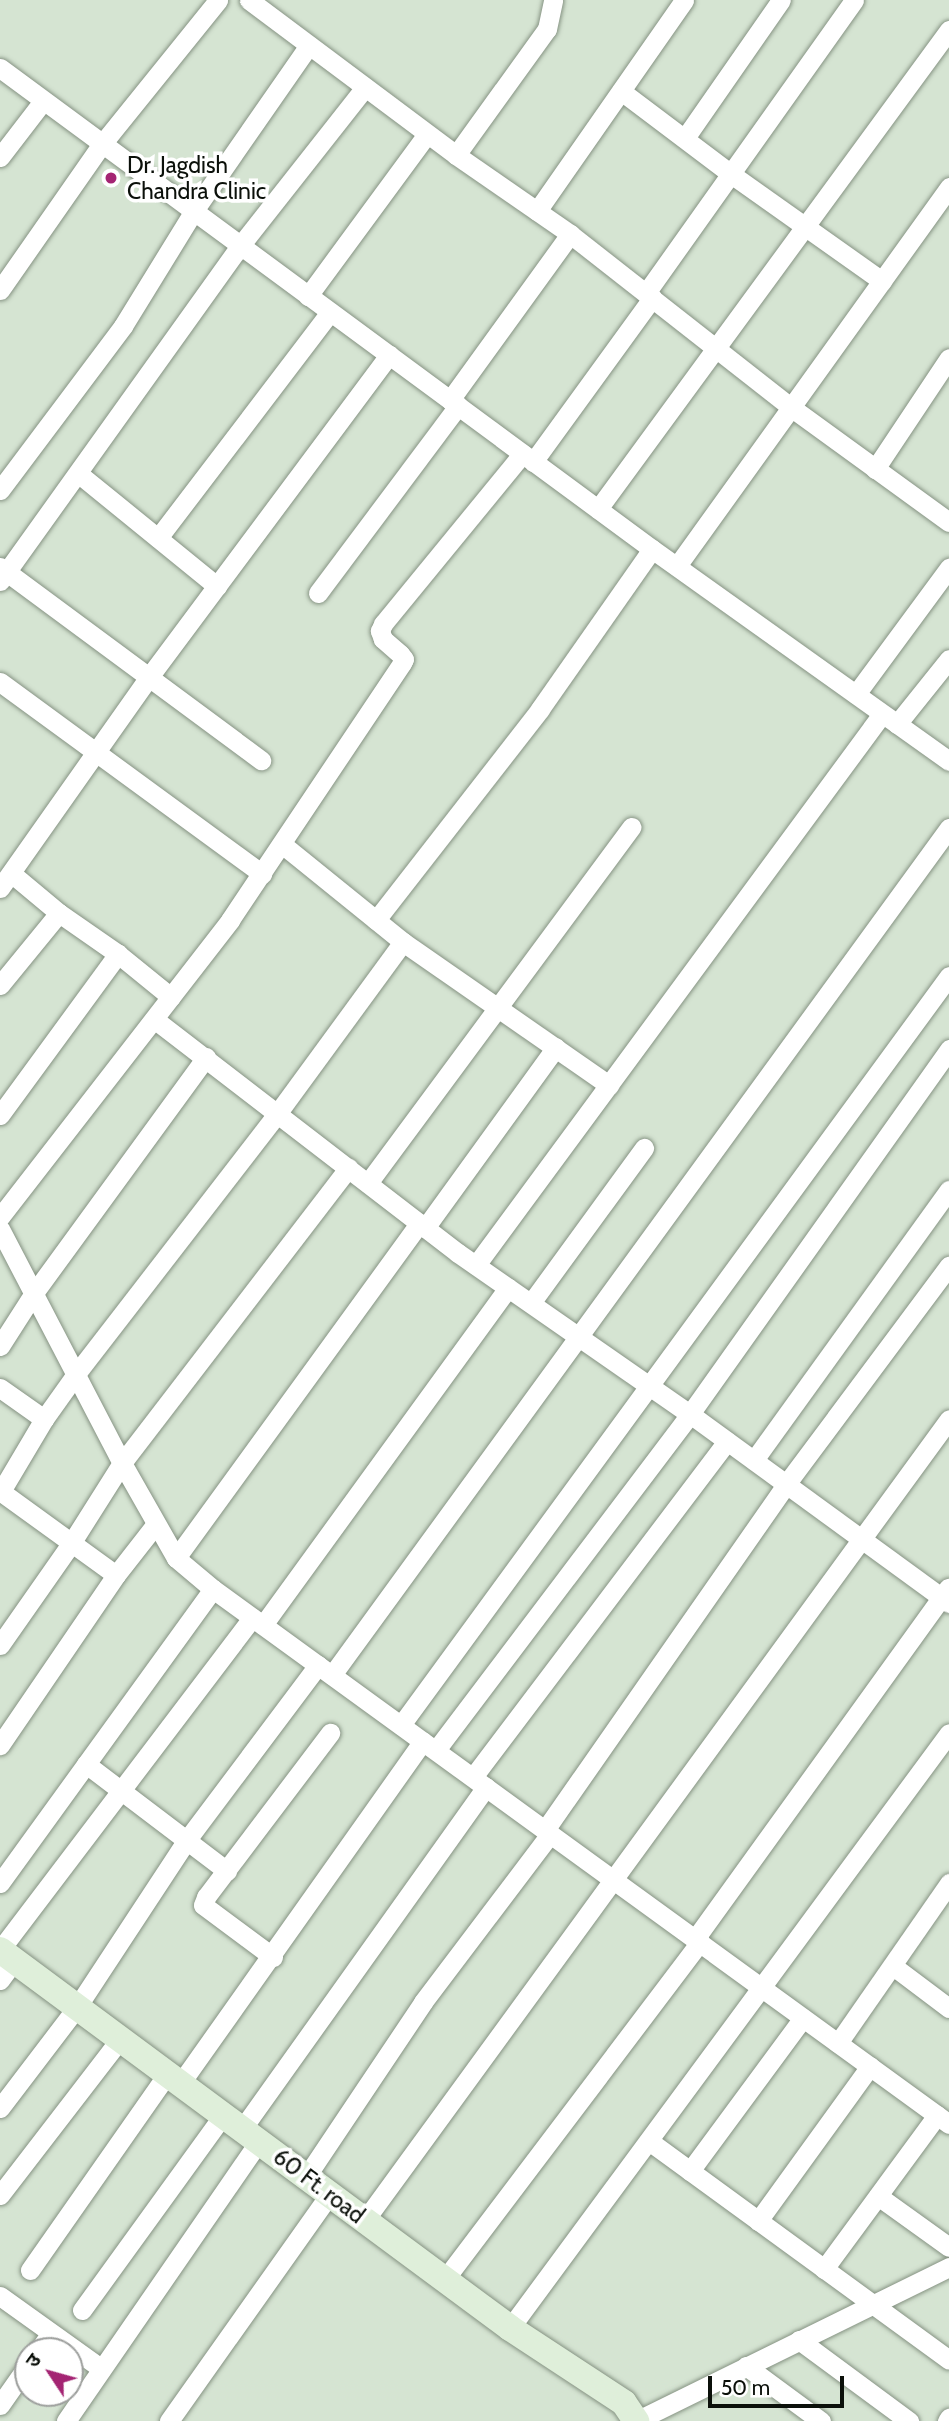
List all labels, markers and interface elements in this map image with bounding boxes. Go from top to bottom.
place label: Dr. Jagdish Chandra Clinic [127,151,266,205]
marker: Dr. Jagdish Chandra Clinic [101,168,121,188]
street label: 60 Ft. road [268,2143,370,2229]
north arrow [14,2337,84,2407]
text: उ [21,2349,46,2372]
scale bar [711,2362,848,2406]
text: 50 m [721,2375,770,2400]

